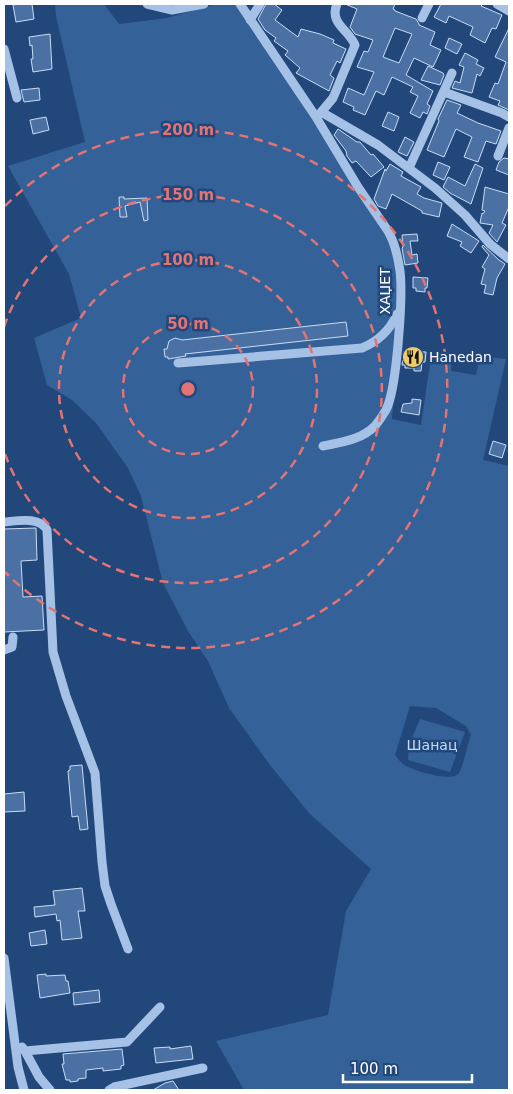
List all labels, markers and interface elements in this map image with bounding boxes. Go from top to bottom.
text: 200 m [162,121,214,139]
text: 150 m [162,186,214,204]
text: 100 m [162,251,214,269]
street label: ХАЏЕТ [377,267,393,315]
text: 50 m [167,315,209,333]
restaurant icon: Hanedan [401,345,425,369]
place label: Hanedan [429,349,492,365]
centre of rings [179,380,197,398]
park label: Шанац [407,737,457,753]
scale bar [343,1052,472,1084]
text: 100 m [350,1060,398,1078]

